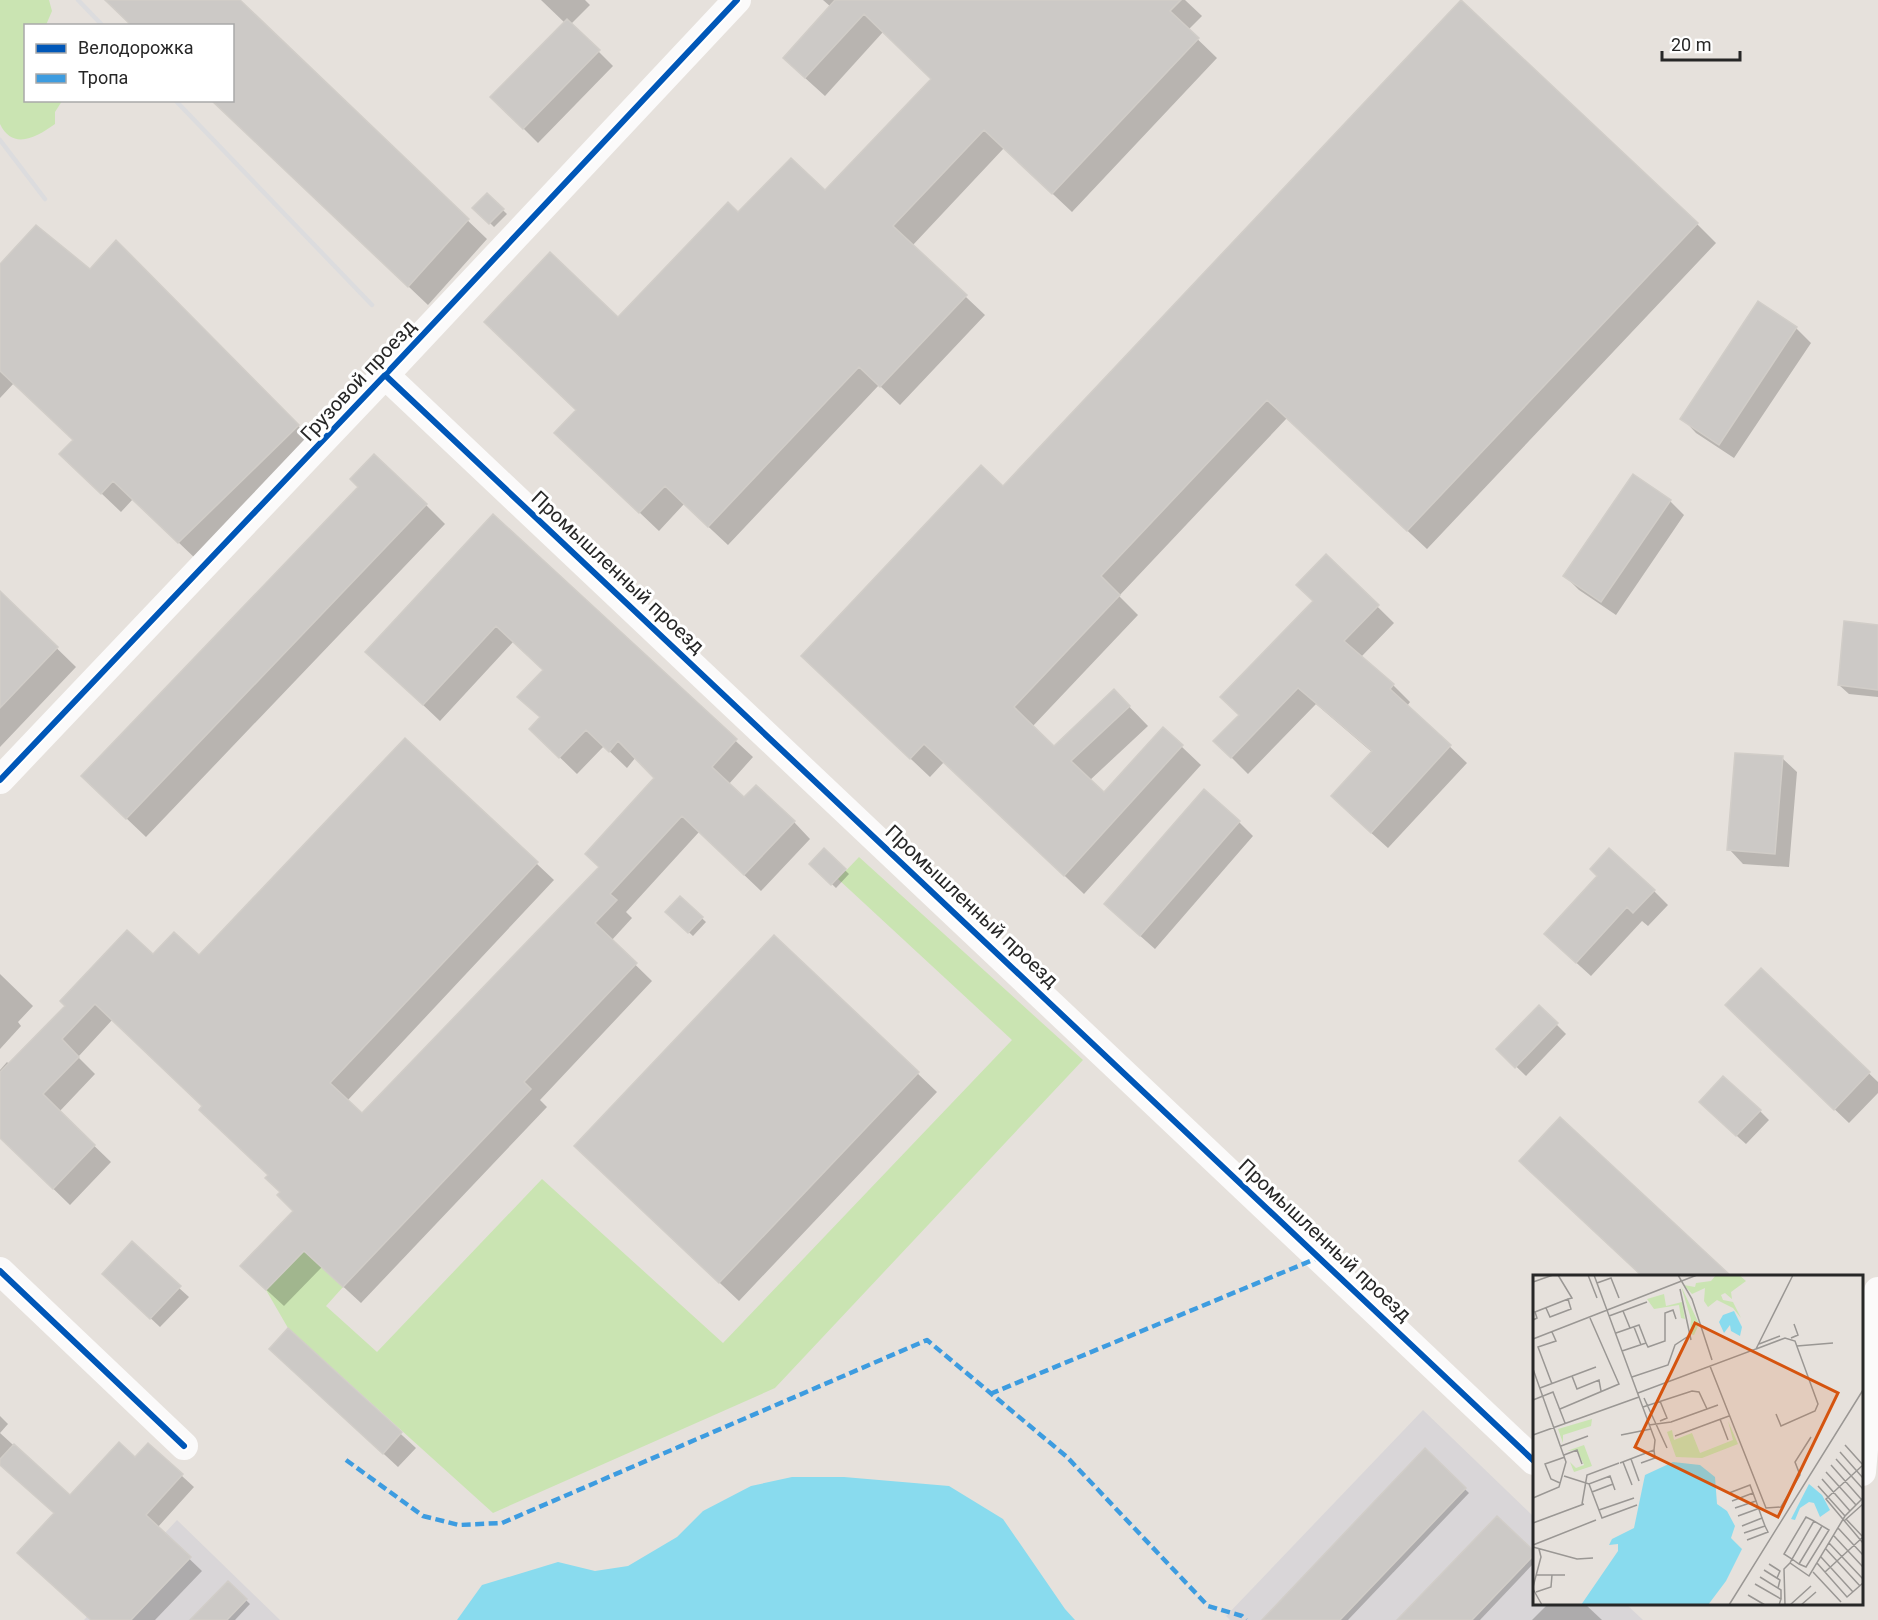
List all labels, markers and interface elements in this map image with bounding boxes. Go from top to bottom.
legend [24,24,234,102]
scale bar [1662,24,1740,62]
text: 20 m [1671,34,1711,55]
text: Велодорожка [78,37,193,58]
text: Тропа [78,67,128,88]
street label: Грузовой проезд [295,314,421,446]
street label: Промышленный проезд [527,486,709,658]
street label: Промышленный проезд [881,820,1063,992]
street label: Промышленный проезд [1234,1154,1416,1326]
inset map [1533,1275,1863,1605]

